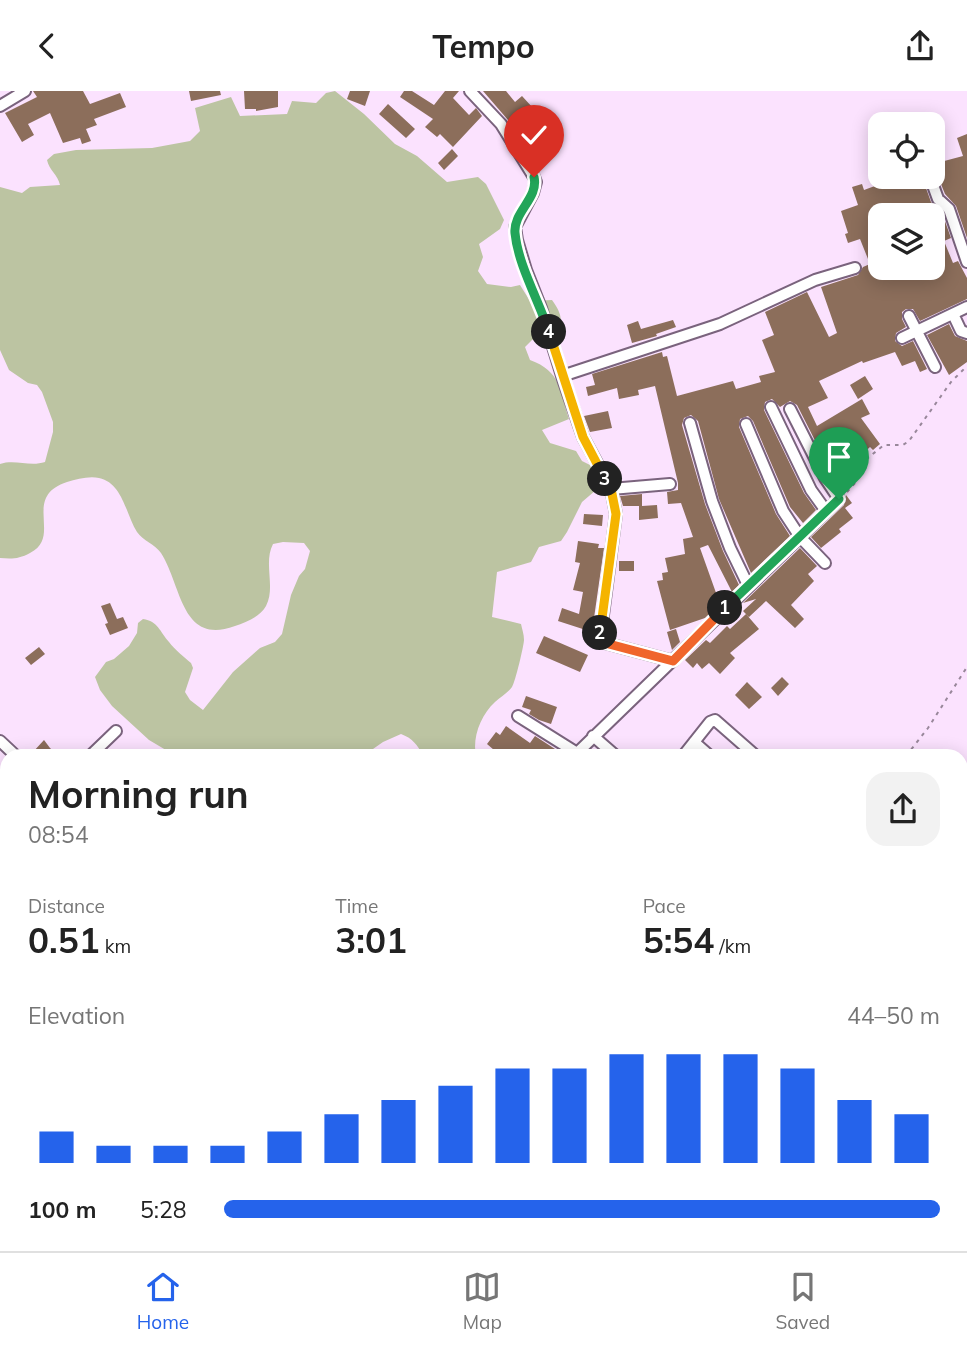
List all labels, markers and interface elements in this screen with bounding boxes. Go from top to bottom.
text: Tempo [432,26,535,66]
icon: back [28,27,66,65]
icon: share [901,27,939,65]
pin [504,105,564,177]
map controls [868,112,945,280]
button: locate [868,112,945,189]
icon: check [515,116,553,154]
button: layers [868,203,945,280]
pin: 4 [532,315,566,349]
text: 4 [543,319,554,343]
pin [809,427,869,499]
icon: arrive [820,438,858,476]
pin: 3 [588,461,622,497]
text: 3 [599,466,610,490]
pin: 1 [708,591,742,625]
text: 1 [719,595,730,619]
pin: 2 [582,615,618,651]
text: 2 [594,620,605,644]
text: Morning run [28,770,249,818]
button: share [866,772,940,846]
text: 08:54 [28,820,88,849]
text: Distance [28,894,105,918]
text: Time [335,894,378,918]
text: Pace [643,894,686,918]
text: 0.51 [28,918,100,962]
text: 3:01 [335,918,407,962]
text: 5:54 [643,918,714,962]
text: km [100,934,131,958]
text: /km [714,934,751,958]
text: Elevation [28,1001,125,1030]
text: 44–50 m [847,1001,940,1030]
text: 100 m [28,1195,96,1224]
text: 5:28 [140,1195,187,1224]
tab: Home [137,1268,189,1334]
tab: Map [463,1268,502,1334]
tab: Saved [775,1268,830,1334]

